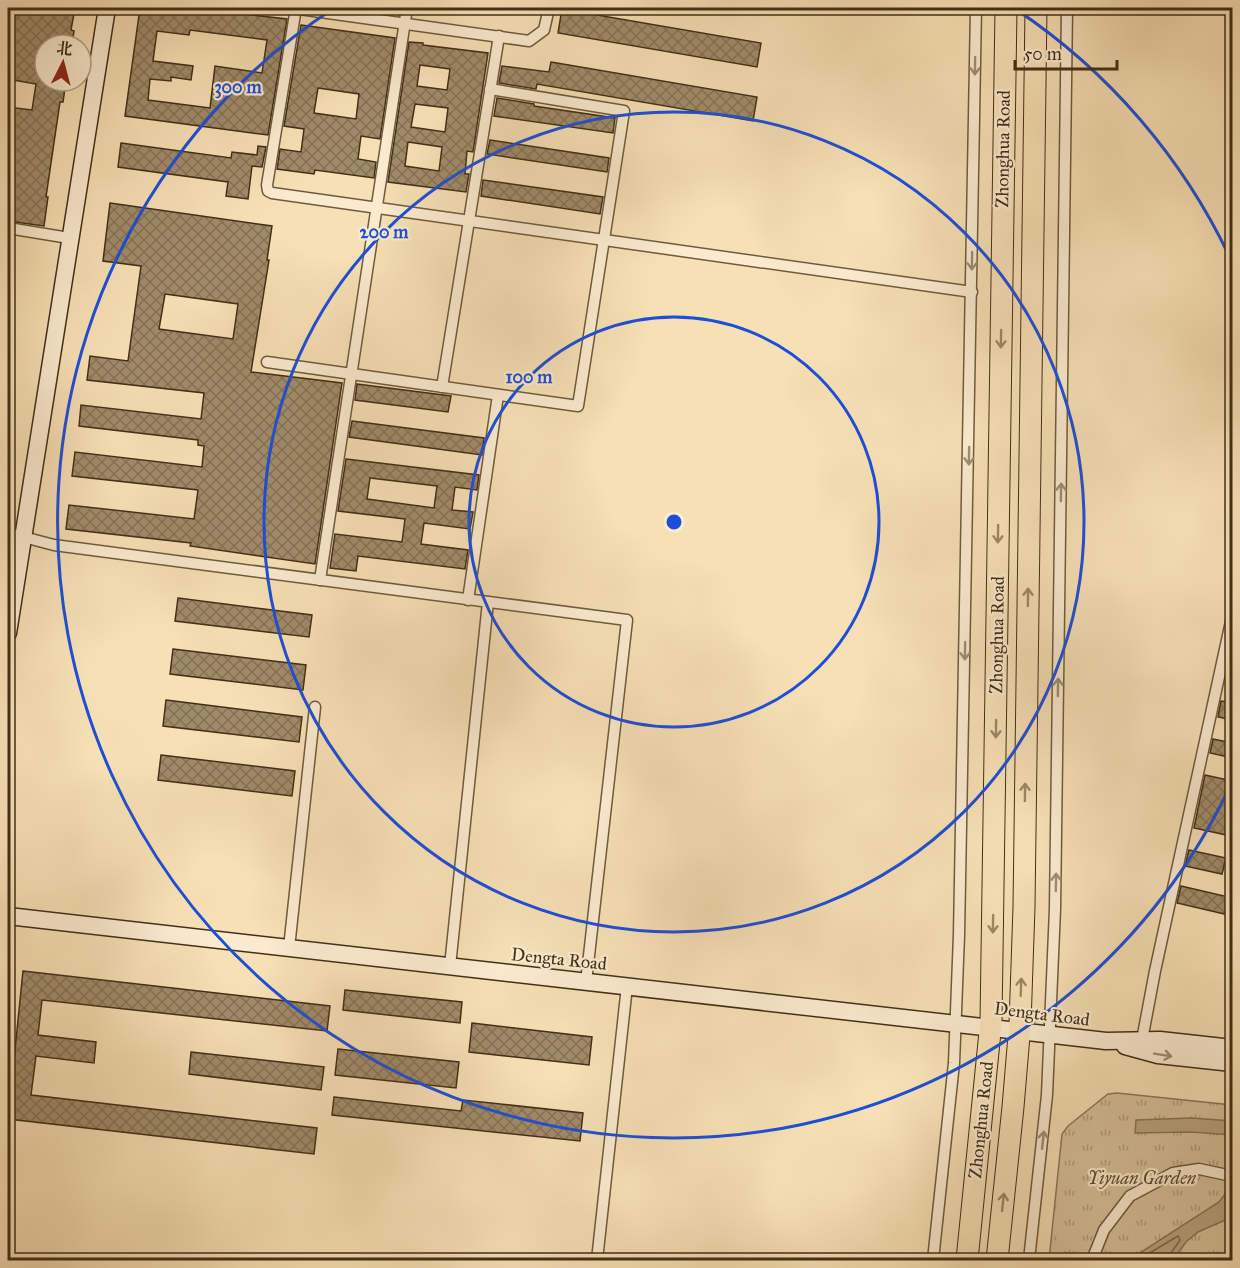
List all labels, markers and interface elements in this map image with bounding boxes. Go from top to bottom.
north arrow [33,33,93,93]
scale bar [1015,33,1117,71]
text: 北 [56,38,73,59]
text: 50 m [1024,43,1062,65]
one-way arrow [970,55,981,75]
text: 300 m [214,76,262,99]
street label: Zhonghua Road [991,90,1016,208]
text: 200 m [360,221,409,243]
one-way arrow [966,250,978,270]
one-way arrow [995,328,1006,348]
text: 100 m [506,366,553,388]
one-way arrow [963,445,974,465]
one-way arrow [1055,483,1067,503]
centre of rings [664,512,684,532]
one-way arrow [992,523,1004,543]
street label: Zhonghua Road [985,576,1010,694]
one-way arrow [1022,588,1033,608]
one-way arrow [959,640,971,660]
one-way arrow [1052,678,1064,698]
one-way arrow [990,718,1001,738]
one-way arrow [1019,783,1031,803]
one-way arrow [1050,873,1061,893]
one-way arrow [987,913,999,933]
street label: Dengta Road [510,943,608,976]
one-way arrow [1016,978,1027,998]
street label: Dengta Road [993,997,1091,1032]
one-way arrow [1153,1050,1172,1061]
street label: Zhonghua Road [964,1060,999,1180]
one-way arrow [1037,1130,1048,1150]
park label: Yiyuan Garden [1088,1167,1197,1189]
one-way arrow [998,1193,1009,1213]

